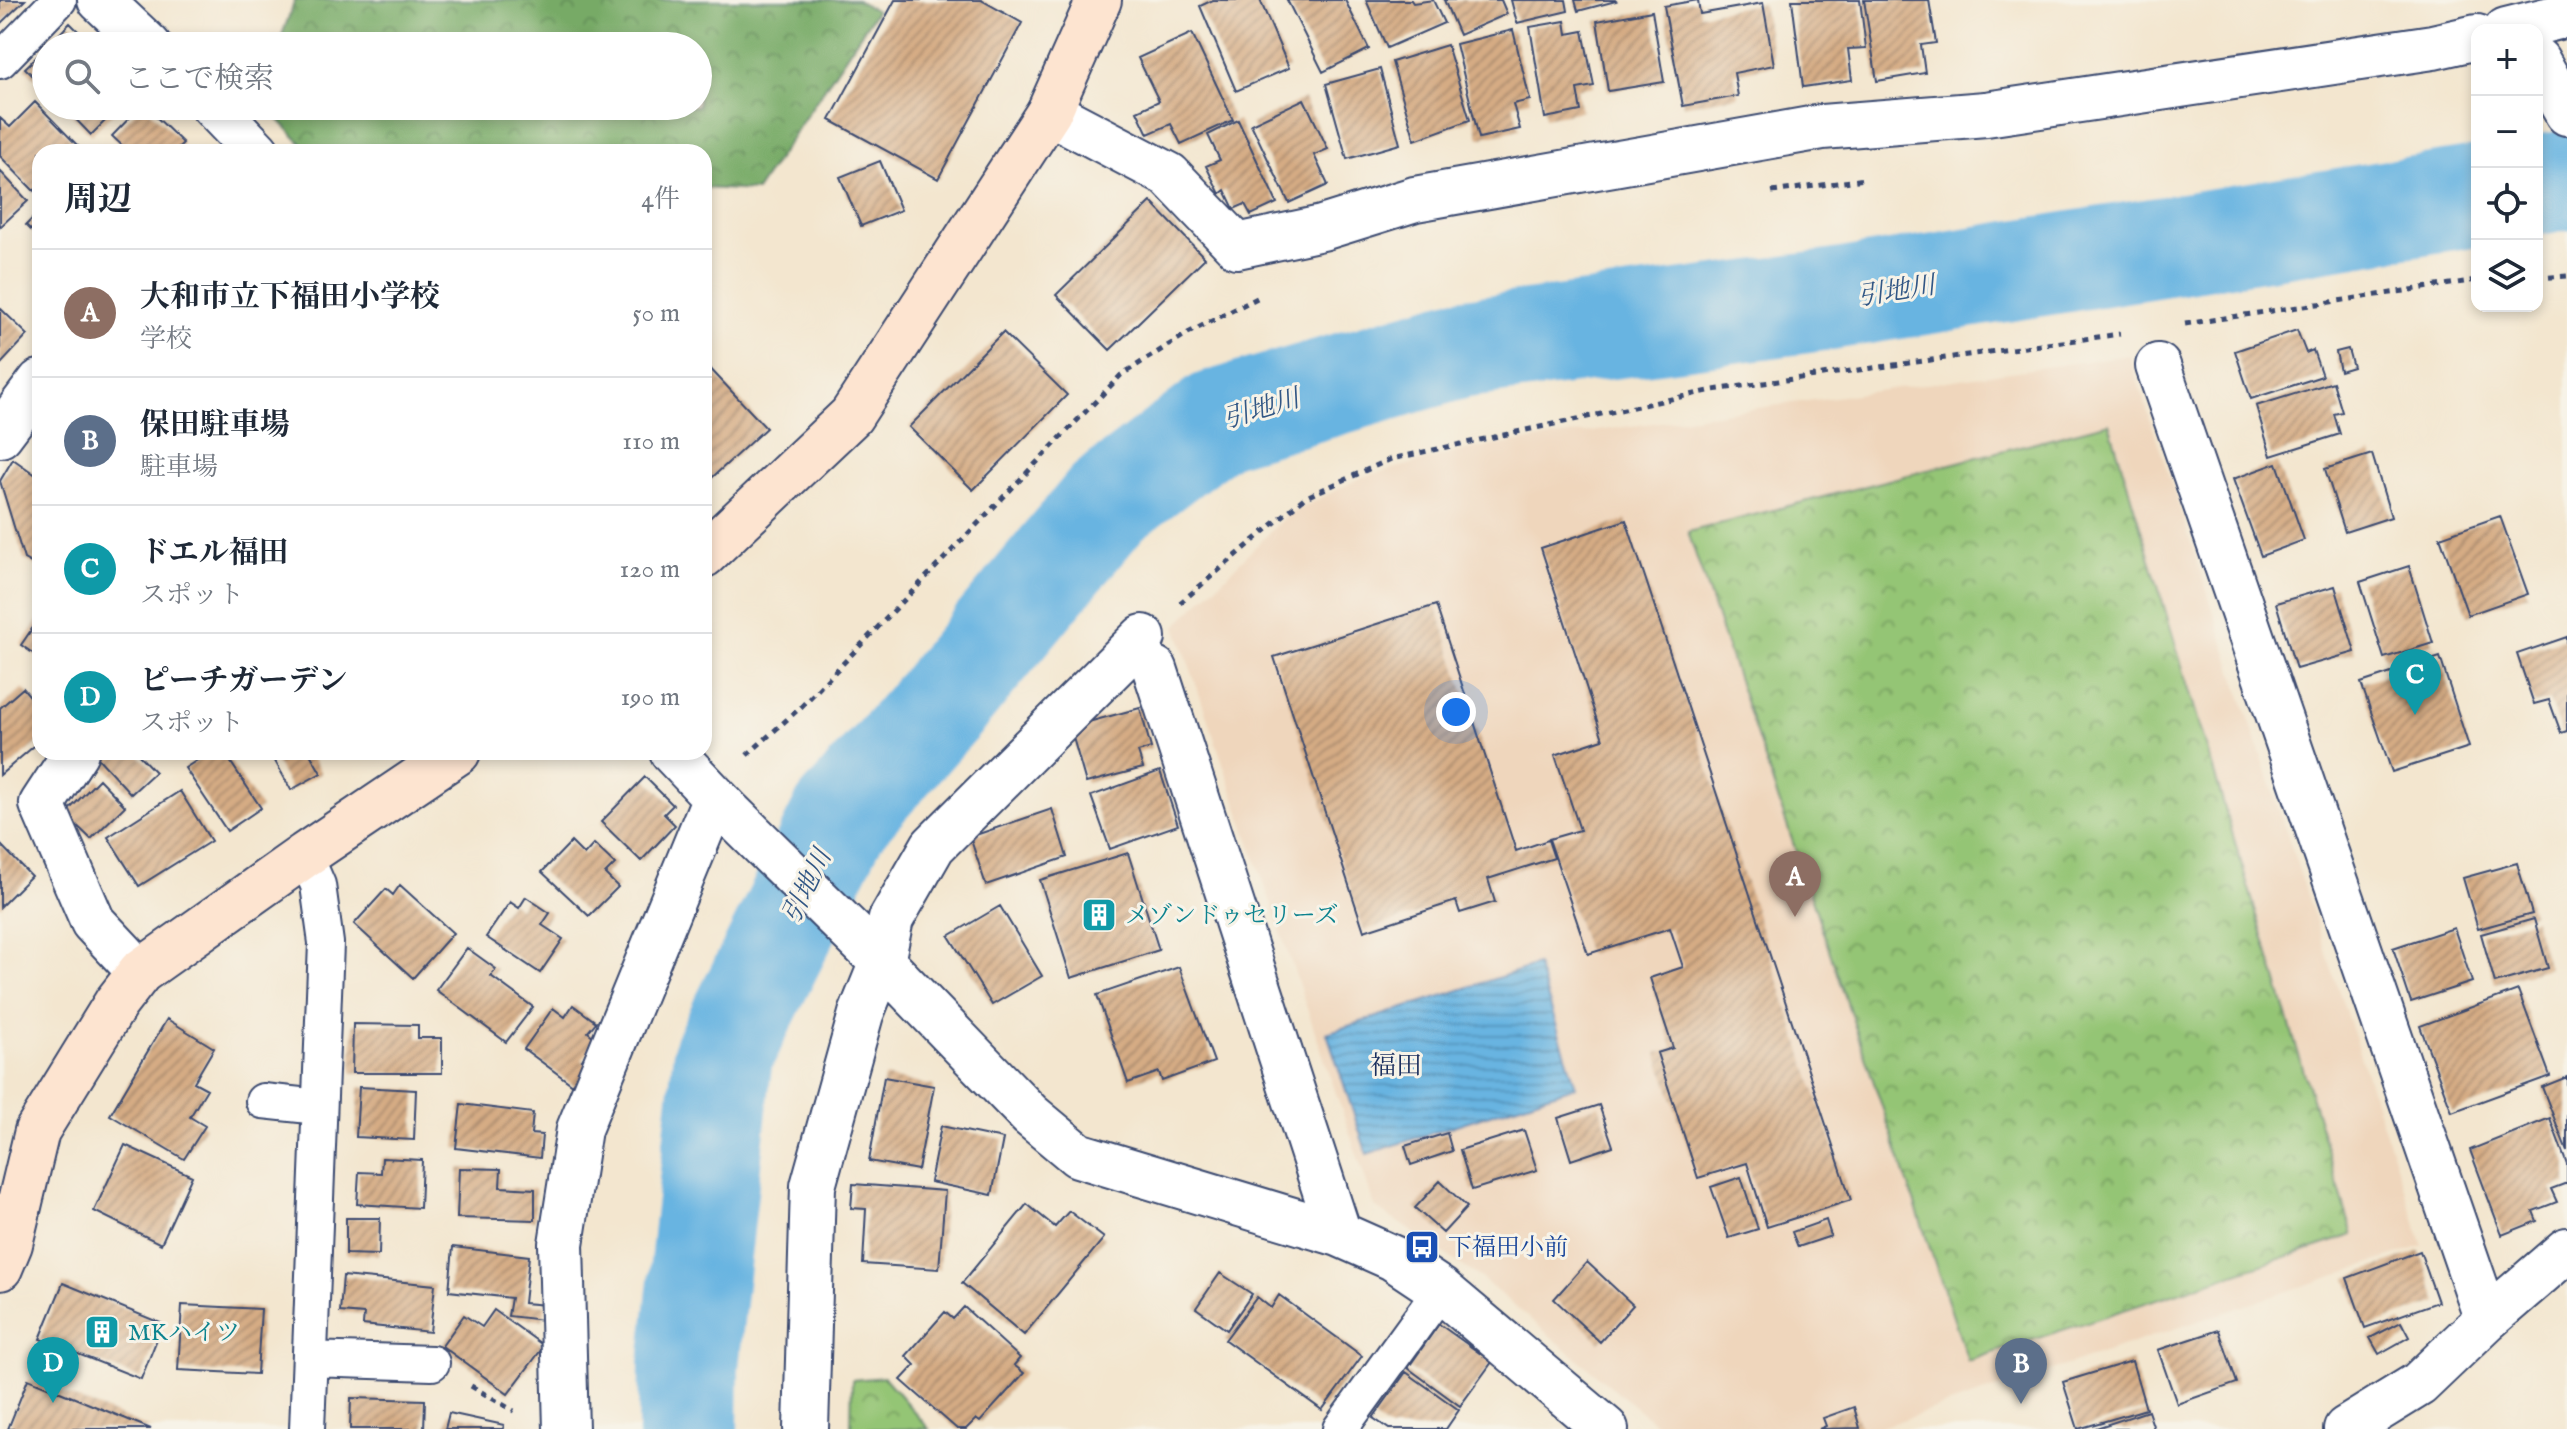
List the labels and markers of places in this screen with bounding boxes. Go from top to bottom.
pin: C [2389,649,2441,715]
pin: A [1769,851,1821,917]
building icon: メゾンドゥセリーズ [1080,896,1118,934]
place label: メゾンドゥセリーズ [1125,901,1338,932]
bus stop icon: 下福田小前 [1403,1228,1441,1266]
place label: 下福田小前 [1448,1233,1568,1264]
building icon: MKハイツ [83,1313,121,1351]
place label: MKハイツ [128,1318,240,1349]
pin: D [27,1337,79,1403]
pin: B [1995,1338,2047,1404]

